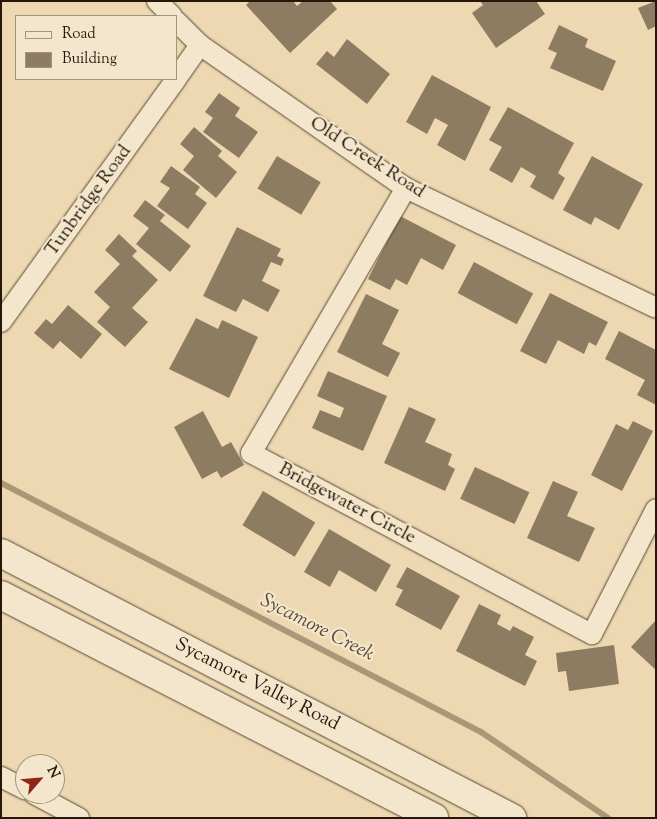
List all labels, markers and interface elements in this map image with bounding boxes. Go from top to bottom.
legend [15,15,178,80]
text: Road [62,24,96,45]
text: Building [62,49,117,70]
street label: Old Creek Road [305,112,429,204]
street label: Tunbridge Road [41,141,137,261]
street label: Bridgewater Circle [275,458,419,550]
water label: Sycamore Creek [256,589,378,667]
street label: Sycamore Valley Road [171,634,343,736]
north arrow [15,754,65,804]
text: N [41,763,64,782]

